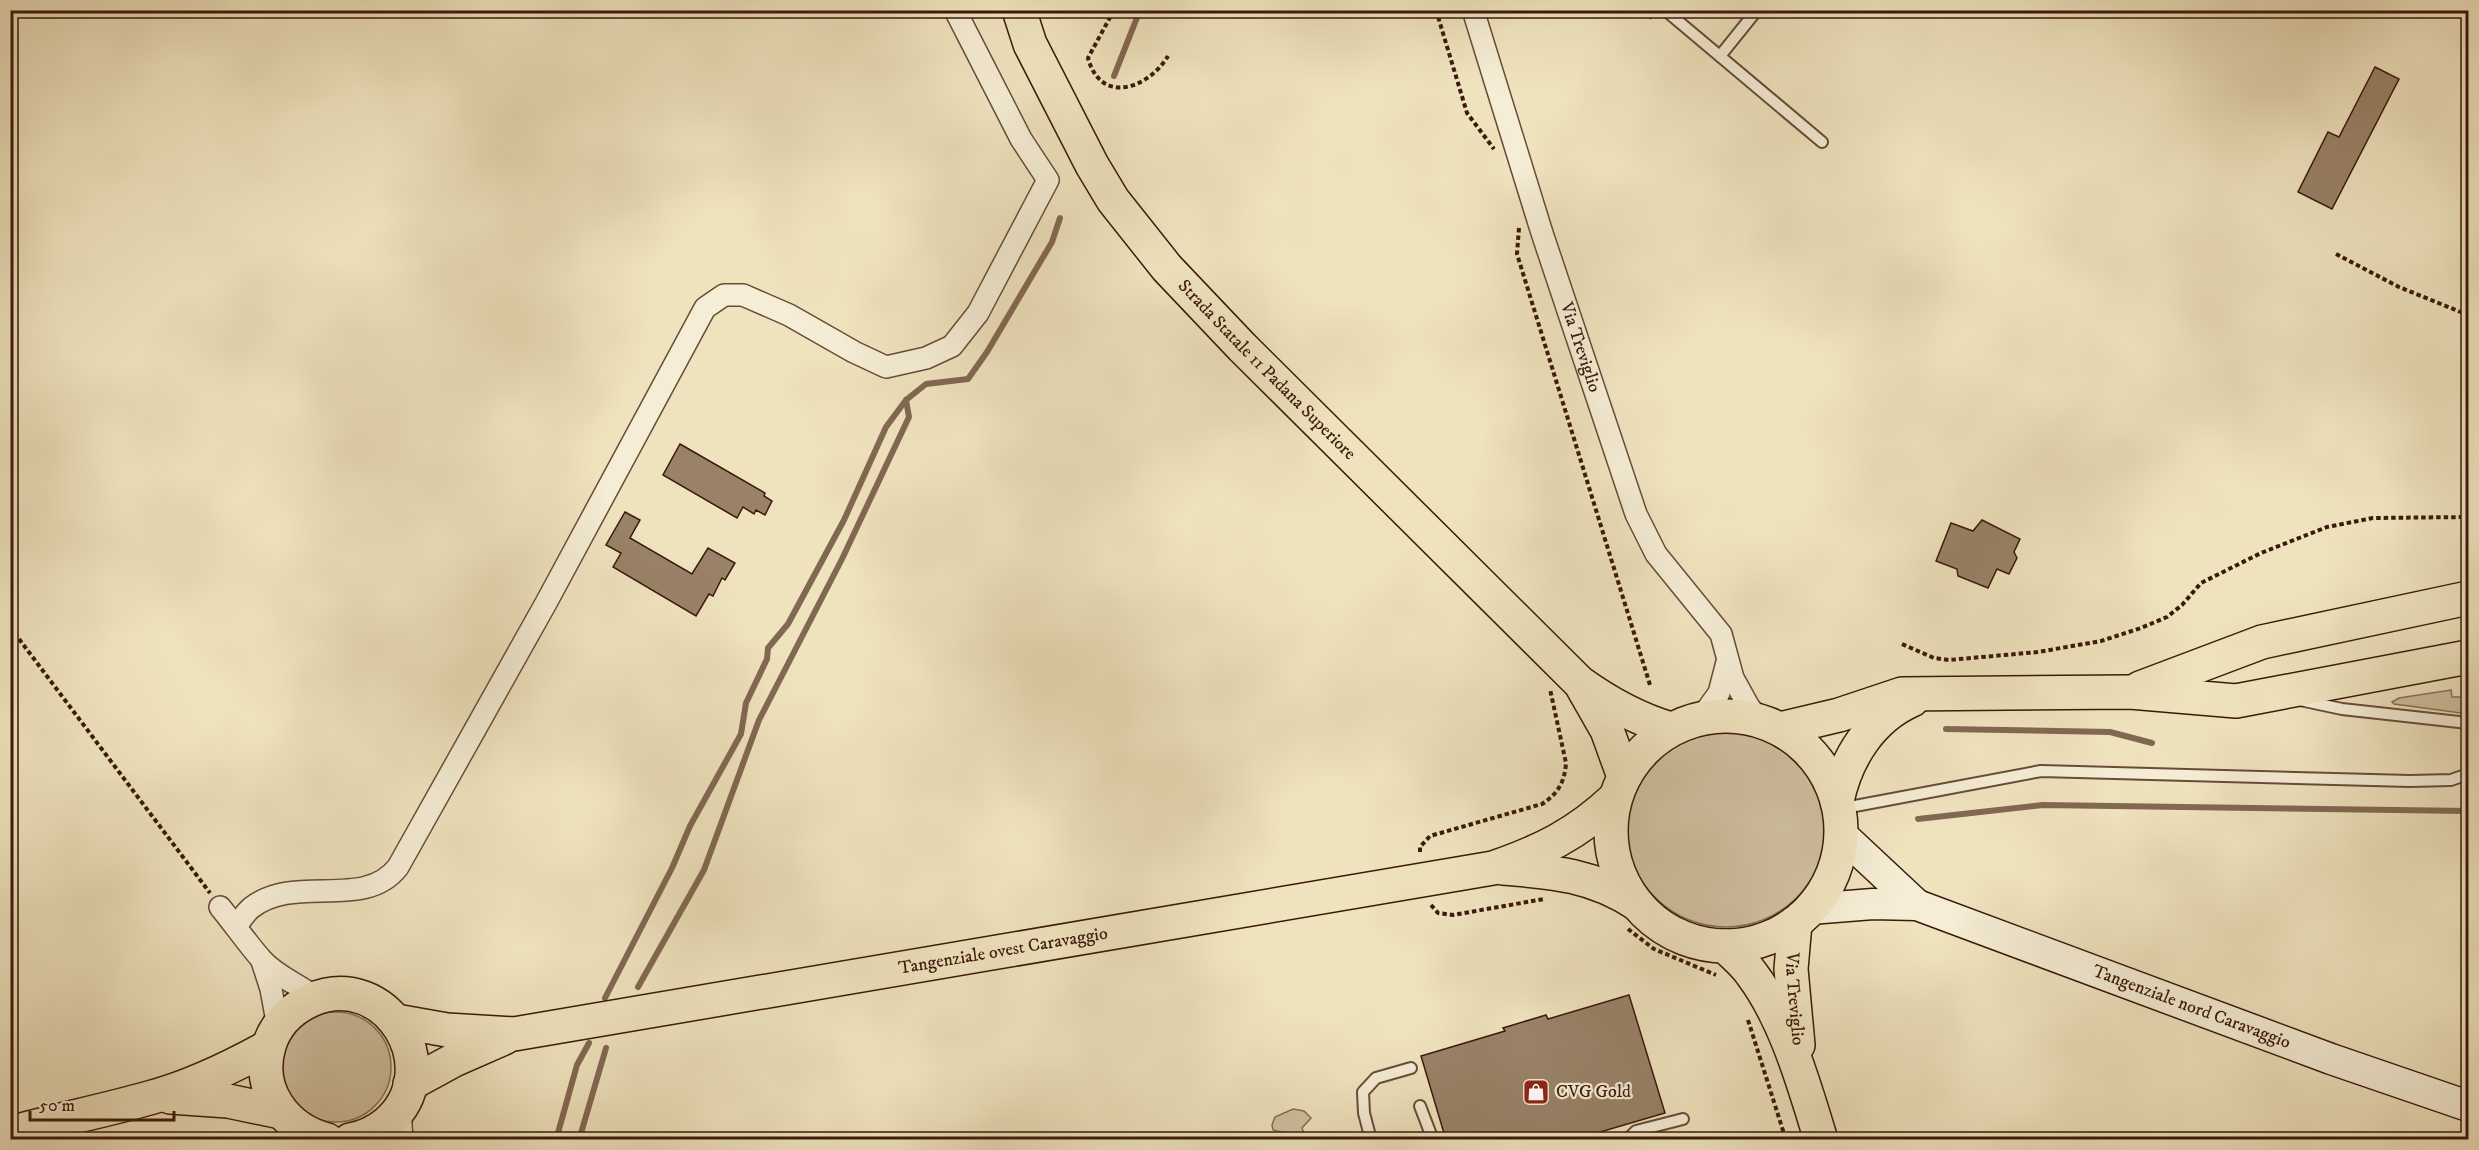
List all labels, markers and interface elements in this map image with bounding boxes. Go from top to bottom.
street label: Strada Statale 11 Padana Superiore [1173,275,1360,465]
street label: Via Treviglio [1555,299,1606,395]
street label: Tangenziale ovest Caravaggio [897,922,1110,980]
street label: Via Treviglio [1780,950,1809,1047]
street label: Tangenziale nord Caravaggio [2089,960,2294,1054]
shop icon: CVG Gold [1521,1077,1551,1107]
place label: CVG Gold [1556,1081,1631,1103]
scale bar [30,1084,174,1122]
text: 50 m [39,1095,75,1117]

